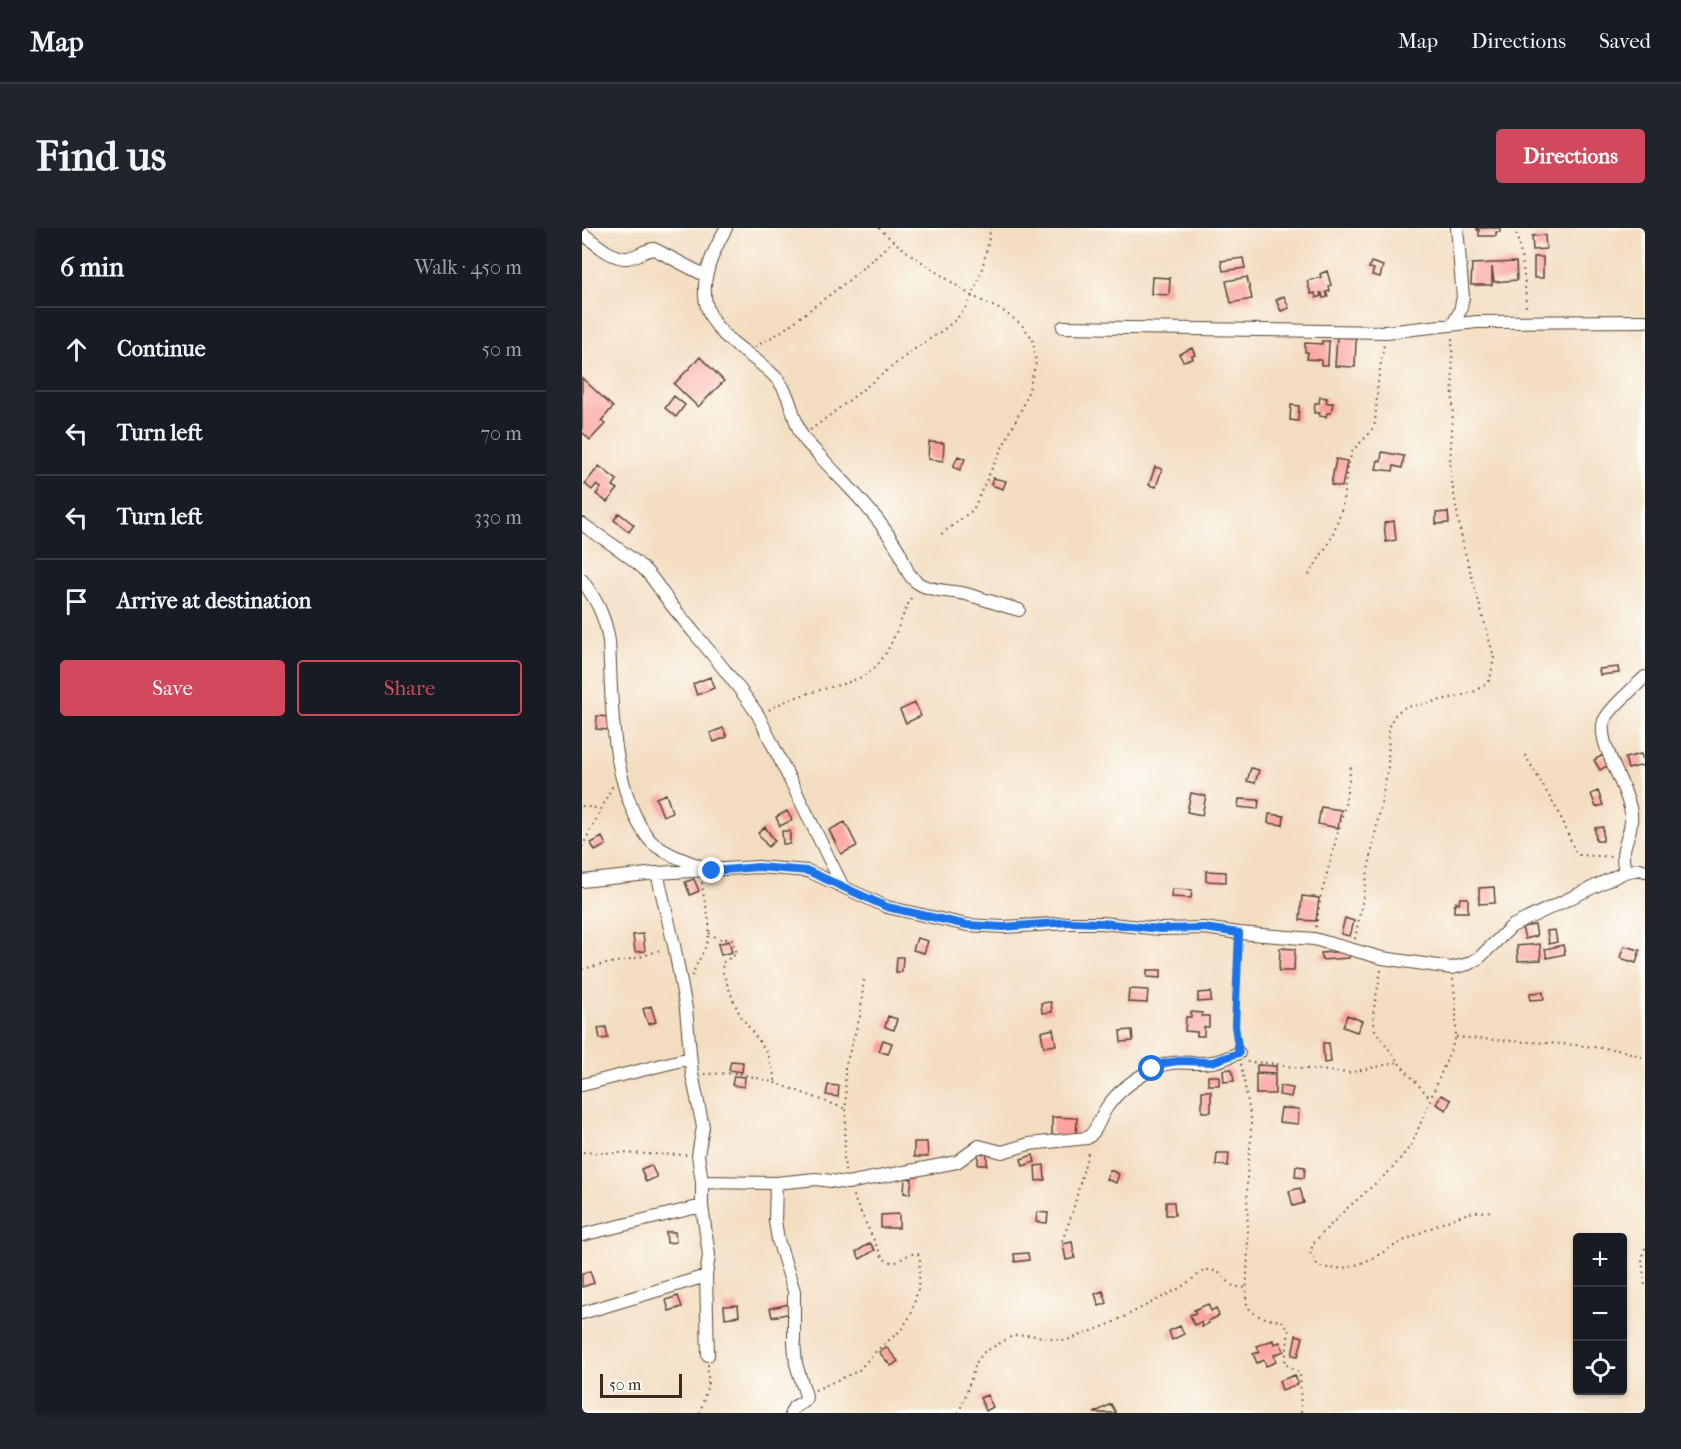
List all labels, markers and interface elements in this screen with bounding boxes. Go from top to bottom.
text: Map [30,25,84,58]
text: Map [1398,29,1438,53]
text: Directions [1471,29,1566,53]
text: Saved [1599,29,1651,53]
button: Directions [1496,129,1645,183]
text: Find us [36,132,166,181]
text: 6 min [60,252,124,283]
text: Walk · 450 m [414,256,522,279]
icon: ahead [60,333,93,366]
text: Continue [117,336,206,362]
text: 50 m [481,338,522,361]
icon: left [60,417,93,450]
text: Turn left [117,420,203,446]
text: 70 m [480,422,522,445]
icon: left [60,501,93,534]
text: Turn left [117,504,203,530]
text: 330 m [474,506,522,529]
icon: arrive [60,585,93,618]
text: Arrive at destination [117,588,311,614]
button: Save [60,660,285,716]
button: Share [297,660,522,716]
route end [698,857,724,883]
route start [1138,1055,1164,1081]
map controls [1573,1233,1627,1395]
button: + [1573,1233,1627,1287]
button: − [1573,1287,1627,1341]
button: locate [1573,1341,1627,1395]
scale bar [600,1371,682,1398]
text: 50 m [609,1375,641,1394]

